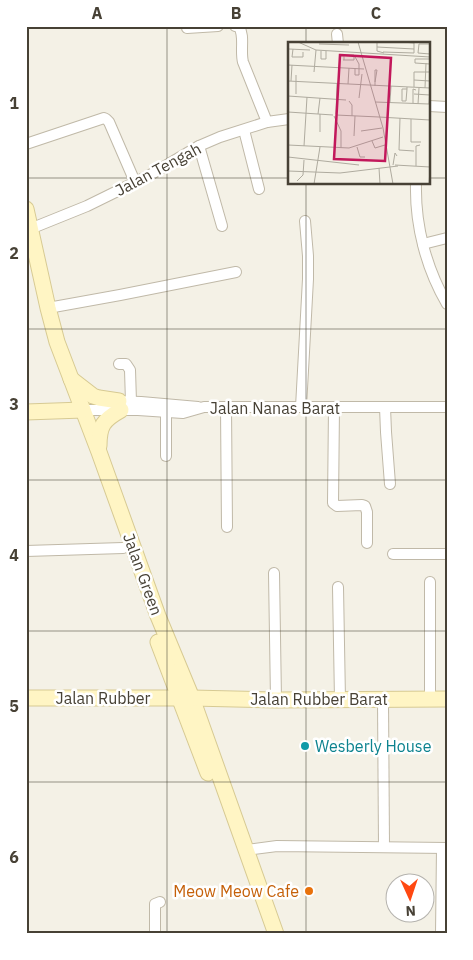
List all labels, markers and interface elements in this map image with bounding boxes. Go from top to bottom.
text: A [92,3,103,23]
text: B [231,3,242,23]
text: C [371,3,381,23]
inset map [288,42,430,185]
text: 1 [9,93,19,113]
street label: Jalan Tengah [112,138,204,200]
text: 2 [9,243,19,263]
text: 3 [9,394,19,414]
street label: Jalan Nanas Barat [210,398,340,418]
street label: Jalan Green [119,530,167,618]
text: 4 [9,545,19,565]
street label: Jalan Rubber [55,688,151,708]
street label: Jalan Rubber Barat [250,689,388,709]
text: 5 [9,696,19,716]
place label: Wesberly House [315,736,432,756]
marker: Wesberly House [299,740,311,752]
text: 6 [9,847,19,867]
north arrow [386,872,436,922]
place label: Meow Meow Cafe [173,881,299,901]
marker: Meow Meow Cafe [303,885,315,897]
text: N [405,902,416,920]

